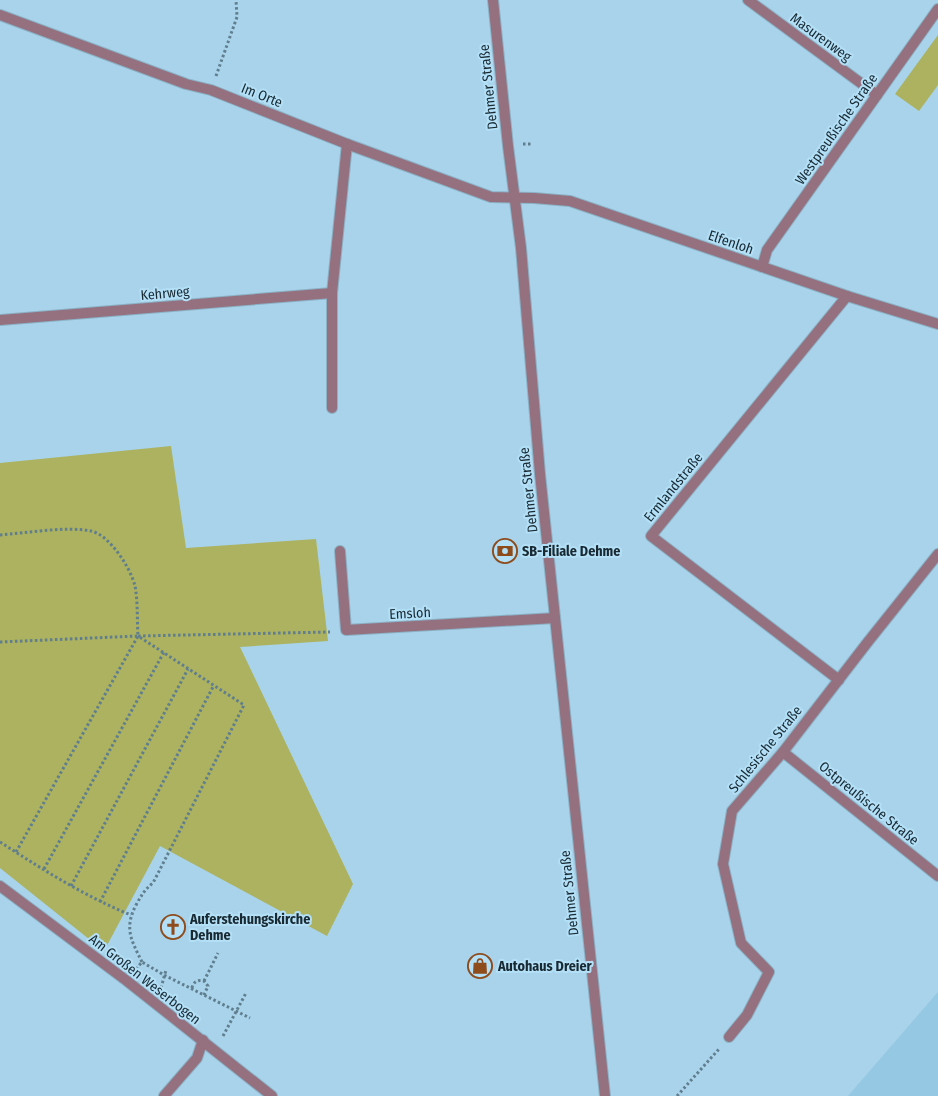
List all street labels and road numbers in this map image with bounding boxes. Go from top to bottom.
street label: Masurenweg [787,10,855,66]
street label: Dehmer Straße [476,43,501,130]
street label: Westpreußische Straße [792,70,881,188]
street label: Im Orte [239,80,285,111]
street label: Elfenloh [706,227,756,258]
street label: Kehrweg [140,283,191,304]
street label: Dehmer Straße [516,446,541,533]
street label: Ermlandstraße [640,449,706,525]
street label: Emsloh [389,604,431,623]
street label: Schlesische Straße [725,702,806,796]
street label: Ostpreußische Straße [815,758,922,849]
street label: Dehmer Straße [557,849,582,936]
street label: Am Großen Weserbogen [86,931,204,1028]

